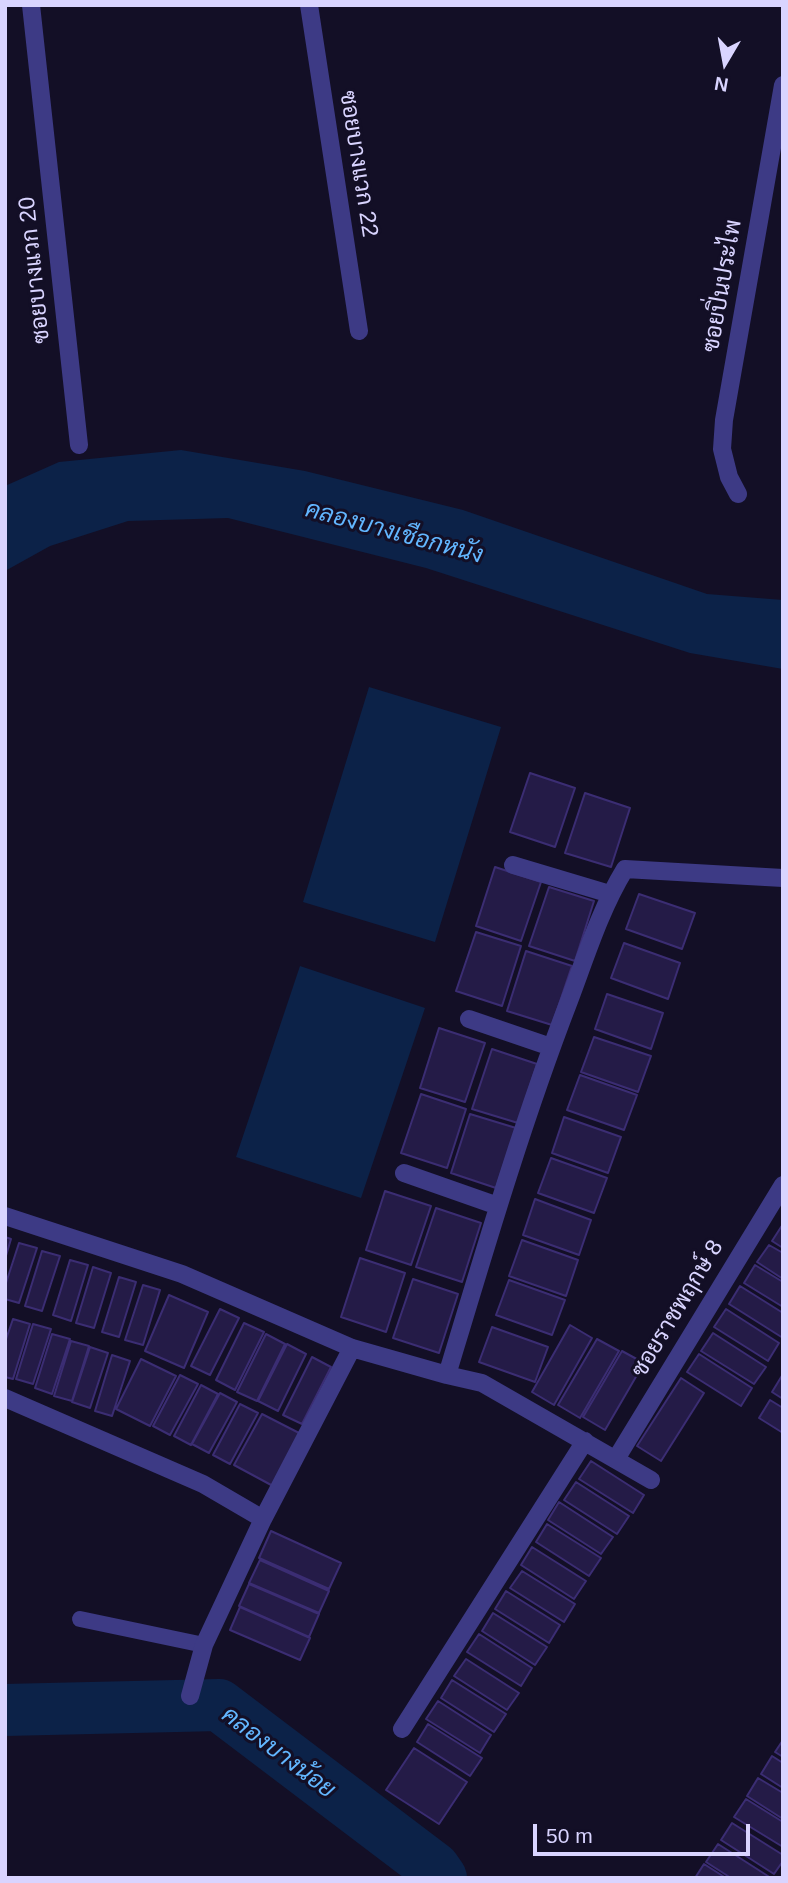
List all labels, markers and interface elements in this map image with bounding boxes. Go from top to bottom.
north arrow [690,28,760,98]
text: N [713,73,730,96]
street label: ซอยบางแวก 22 [333,89,383,239]
street label: ซอยบางแวก 20 [14,195,56,345]
street label: ซอยปิ่นประไพ [698,217,748,355]
water label: คลองบางเชือกหนัง [302,495,486,571]
street label: ซอยราชพฤกษ์ 8 [626,1235,730,1383]
water label: คลองบางน้อย [216,1701,340,1805]
scale bar [536,1810,753,1854]
text: 50 m [546,1824,593,1847]

